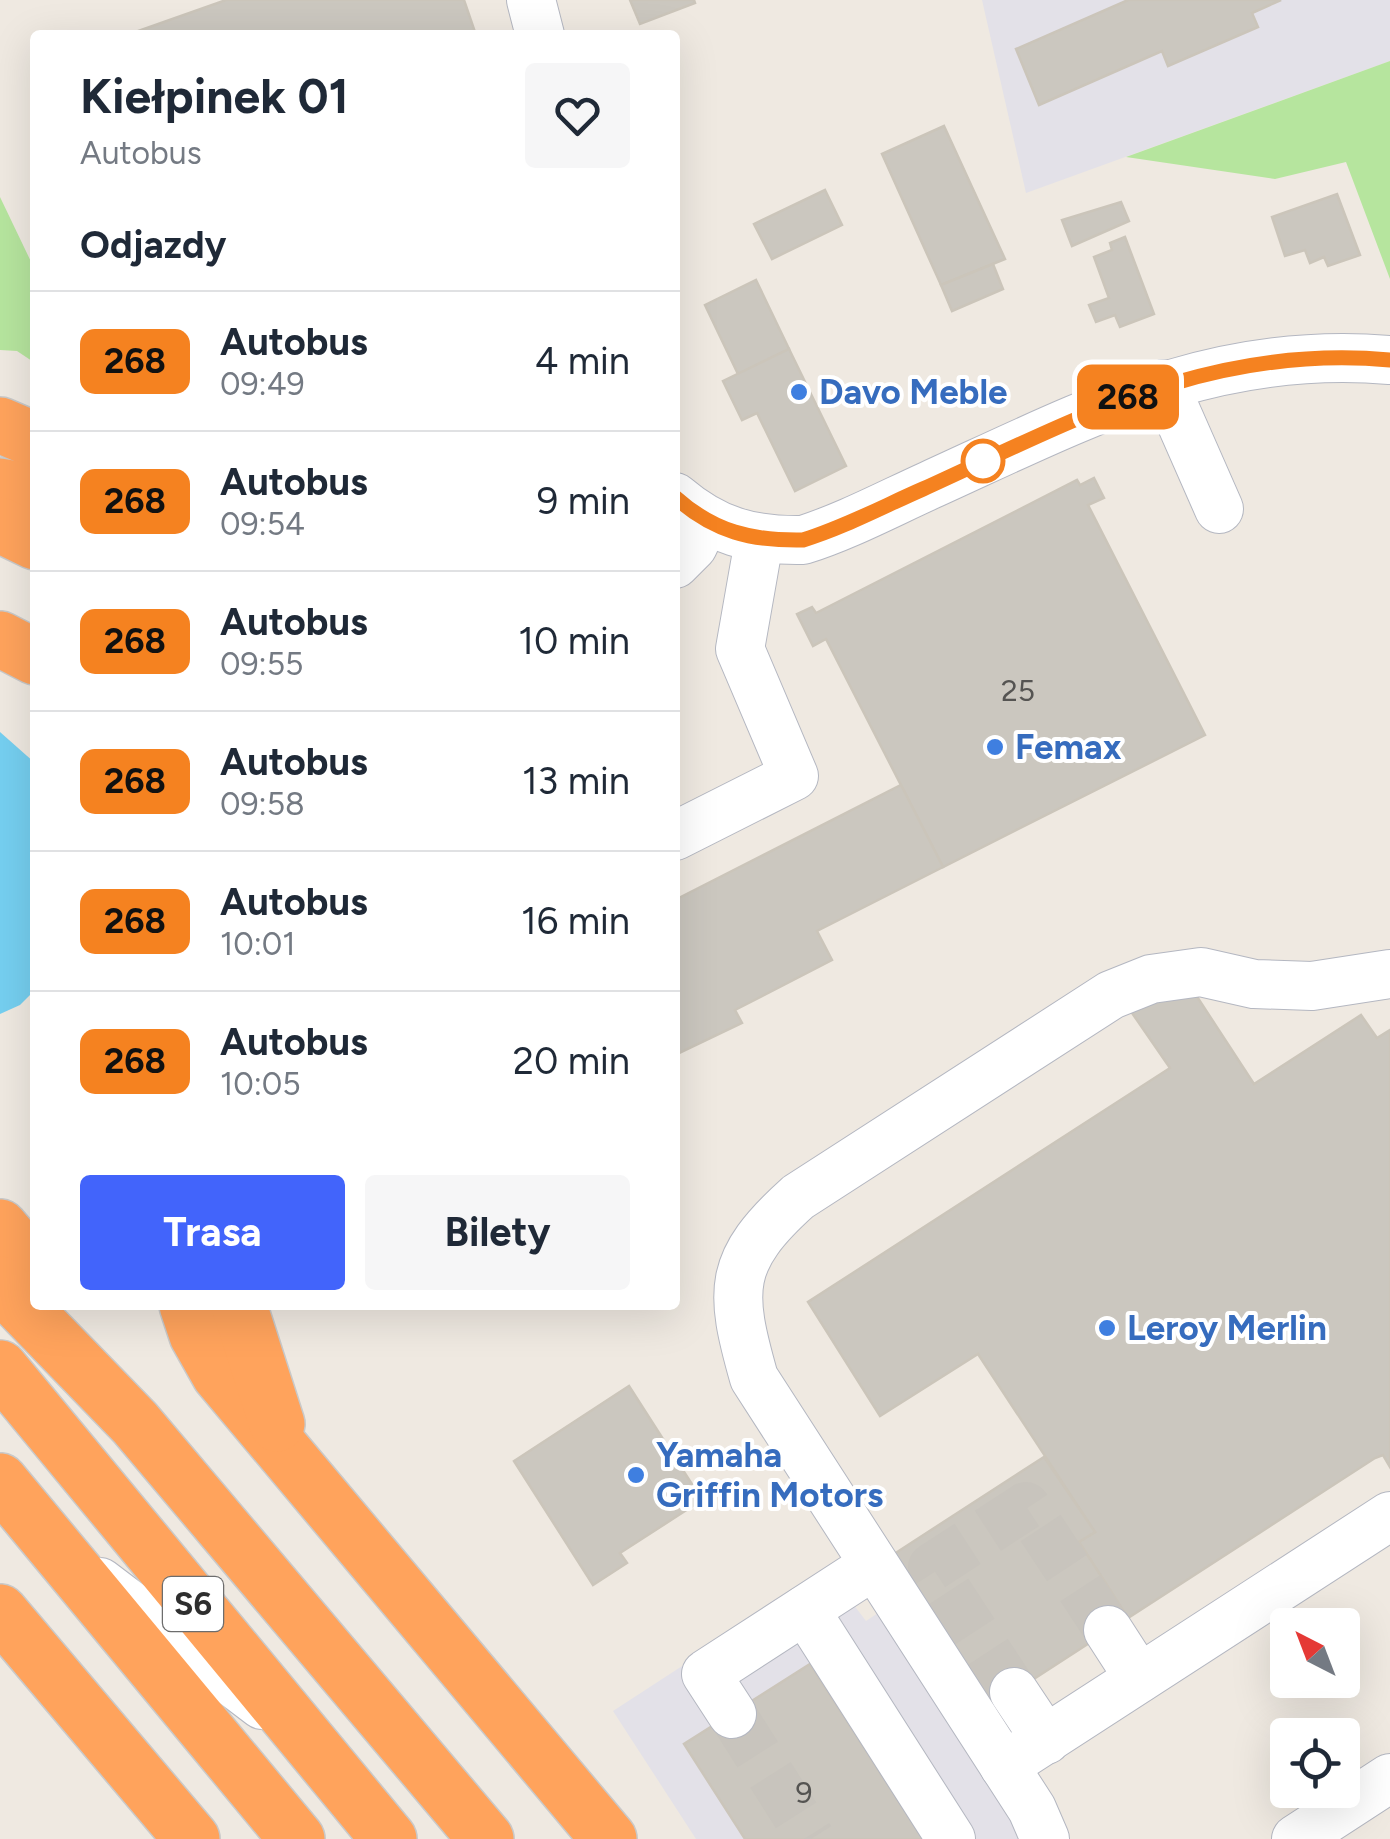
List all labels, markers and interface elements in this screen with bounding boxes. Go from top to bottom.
button: heart [525,63,630,168]
text: Kiełpinek 01 [80,67,349,125]
text: Autobus [80,134,202,172]
text: Odjazdy [80,222,226,268]
text: Autobus [220,319,368,365]
text: 4 min [535,338,630,384]
text: 268 [104,340,166,382]
line badge: 268 [1070,364,1186,430]
text: 09:49 [220,365,305,403]
place label: Davo Meble [819,371,1007,413]
text: 268 [1097,376,1159,418]
marker: Davo Meble [788,381,810,403]
unlabelled marker [962,440,1004,482]
text: Autobus [220,459,368,505]
text: 9 min [537,478,630,524]
text: 268 [104,480,166,522]
text: 09:54 [220,505,305,543]
text: Autobus [220,599,368,645]
text: 10 min [518,618,630,664]
text: 268 [104,620,166,662]
text: 09:55 [220,645,304,683]
house number: 25 [1001,672,1035,709]
place label: Femax [1015,726,1122,768]
marker: Femax [984,736,1006,758]
text: Autobus [220,739,368,785]
text: 13 min [522,758,630,804]
text: 268 [104,760,166,802]
text: 09:58 [220,785,305,823]
text: Autobus [220,879,368,925]
text: 16 min [521,898,630,944]
text: 268 [104,900,166,942]
text: 10:01 [220,925,296,963]
text: Autobus [220,1019,368,1065]
text: 20 min [513,1038,630,1084]
text: 268 [104,1040,166,1082]
text: 10:05 [220,1065,301,1103]
button: Trasa [80,1175,345,1290]
button: Bilety [365,1175,630,1290]
place label: Leroy Merlin [1127,1307,1327,1349]
marker: Leroy Merlin [1096,1317,1118,1339]
place label: Yamaha Griffin Motors [656,1434,883,1516]
marker: Yamaha Griffin Motors [625,1464,647,1486]
road number: S6 [163,1577,223,1631]
north arrow [1270,1608,1360,1698]
map controls [1270,1608,1360,1808]
button: locate [1270,1718,1360,1808]
house number: 9 [796,1774,812,1811]

